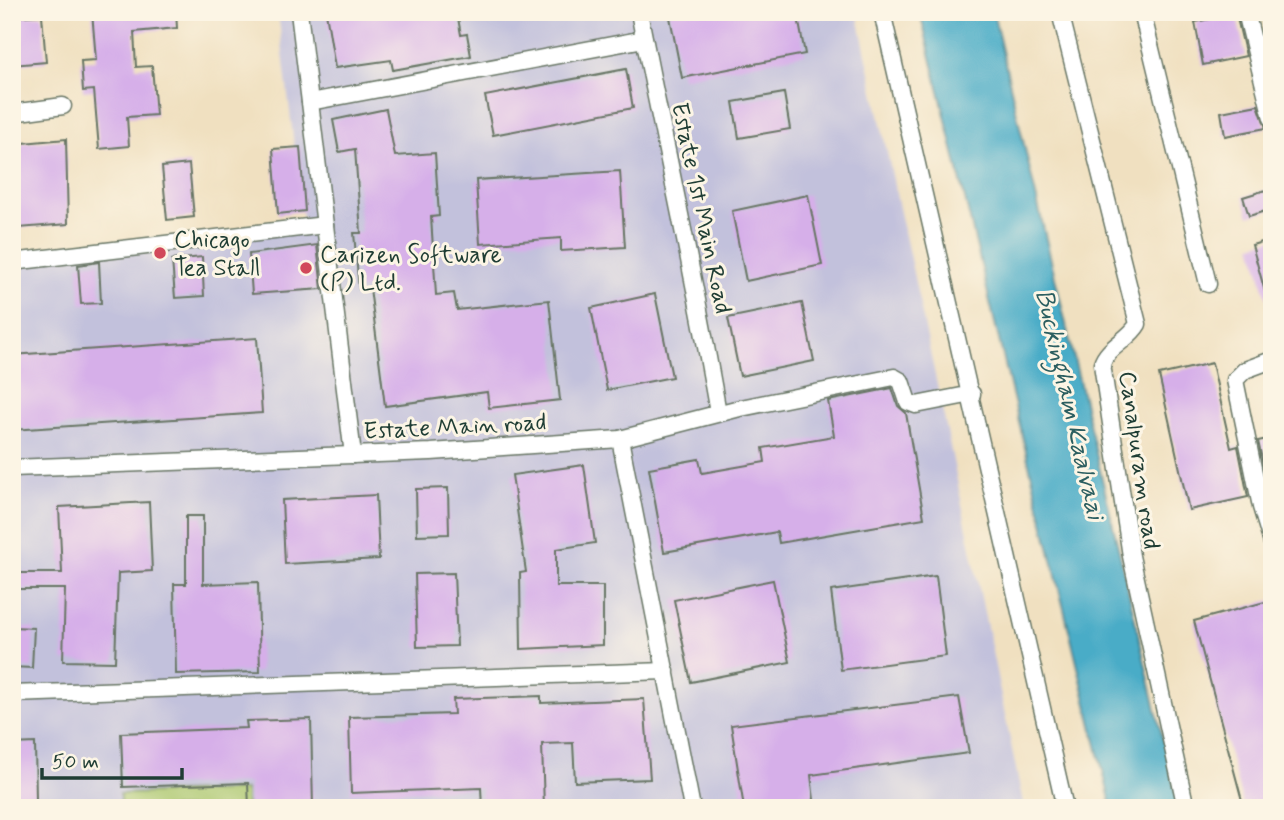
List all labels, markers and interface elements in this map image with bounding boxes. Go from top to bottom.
street label: Estate 1st Main Road [663,100,738,317]
place label: Chicago Tea Stall [174,225,261,284]
place label: Carizen Software (P) Ltd. [320,240,502,299]
marker: Chicago Tea Stall [152,245,168,261]
marker: Carizen Software (P) Ltd. [298,260,314,276]
water label: Buckingham Kaalvaai [1023,286,1113,525]
street label: Canalpuram road [1111,369,1166,551]
street label: Estate Main road [363,407,547,448]
scale bar [42,736,182,780]
text: 50 m [52,748,99,776]

